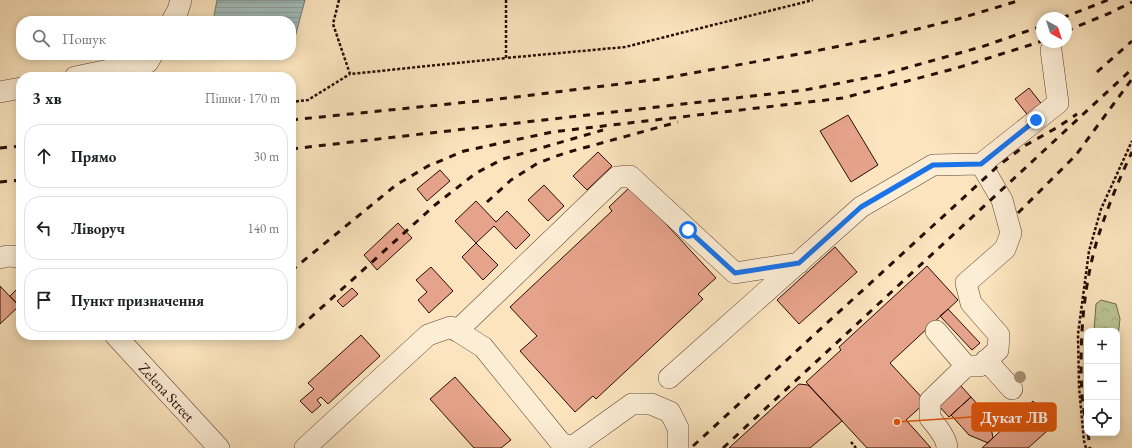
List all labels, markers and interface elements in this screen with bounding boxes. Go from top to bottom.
north arrow [1036,12,1072,48]
search box [16,16,296,60]
icon: search [30,27,52,49]
text: Пошук [62,29,106,48]
text: 3 хв [32,87,62,109]
text: Пішки · 170 m [205,90,280,107]
route end [1027,111,1045,129]
icon: ahead [33,145,55,167]
text: Прямо [71,147,116,166]
text: 30 m [254,148,279,165]
icon: left [33,217,55,239]
text: Ліворуч [71,219,125,238]
text: 140 m [248,220,279,237]
route start [679,221,697,239]
icon: arrive [33,289,55,311]
text: Пункт призначення [71,291,204,310]
map controls [1084,328,1120,436]
button: + [1084,328,1120,364]
street label: Zelena Street [135,358,199,426]
button: − [1084,364,1120,400]
button: locate [1084,400,1120,436]
callout: Дукат ЛВ [972,403,1056,431]
text: Дукат ЛВ [980,407,1048,428]

